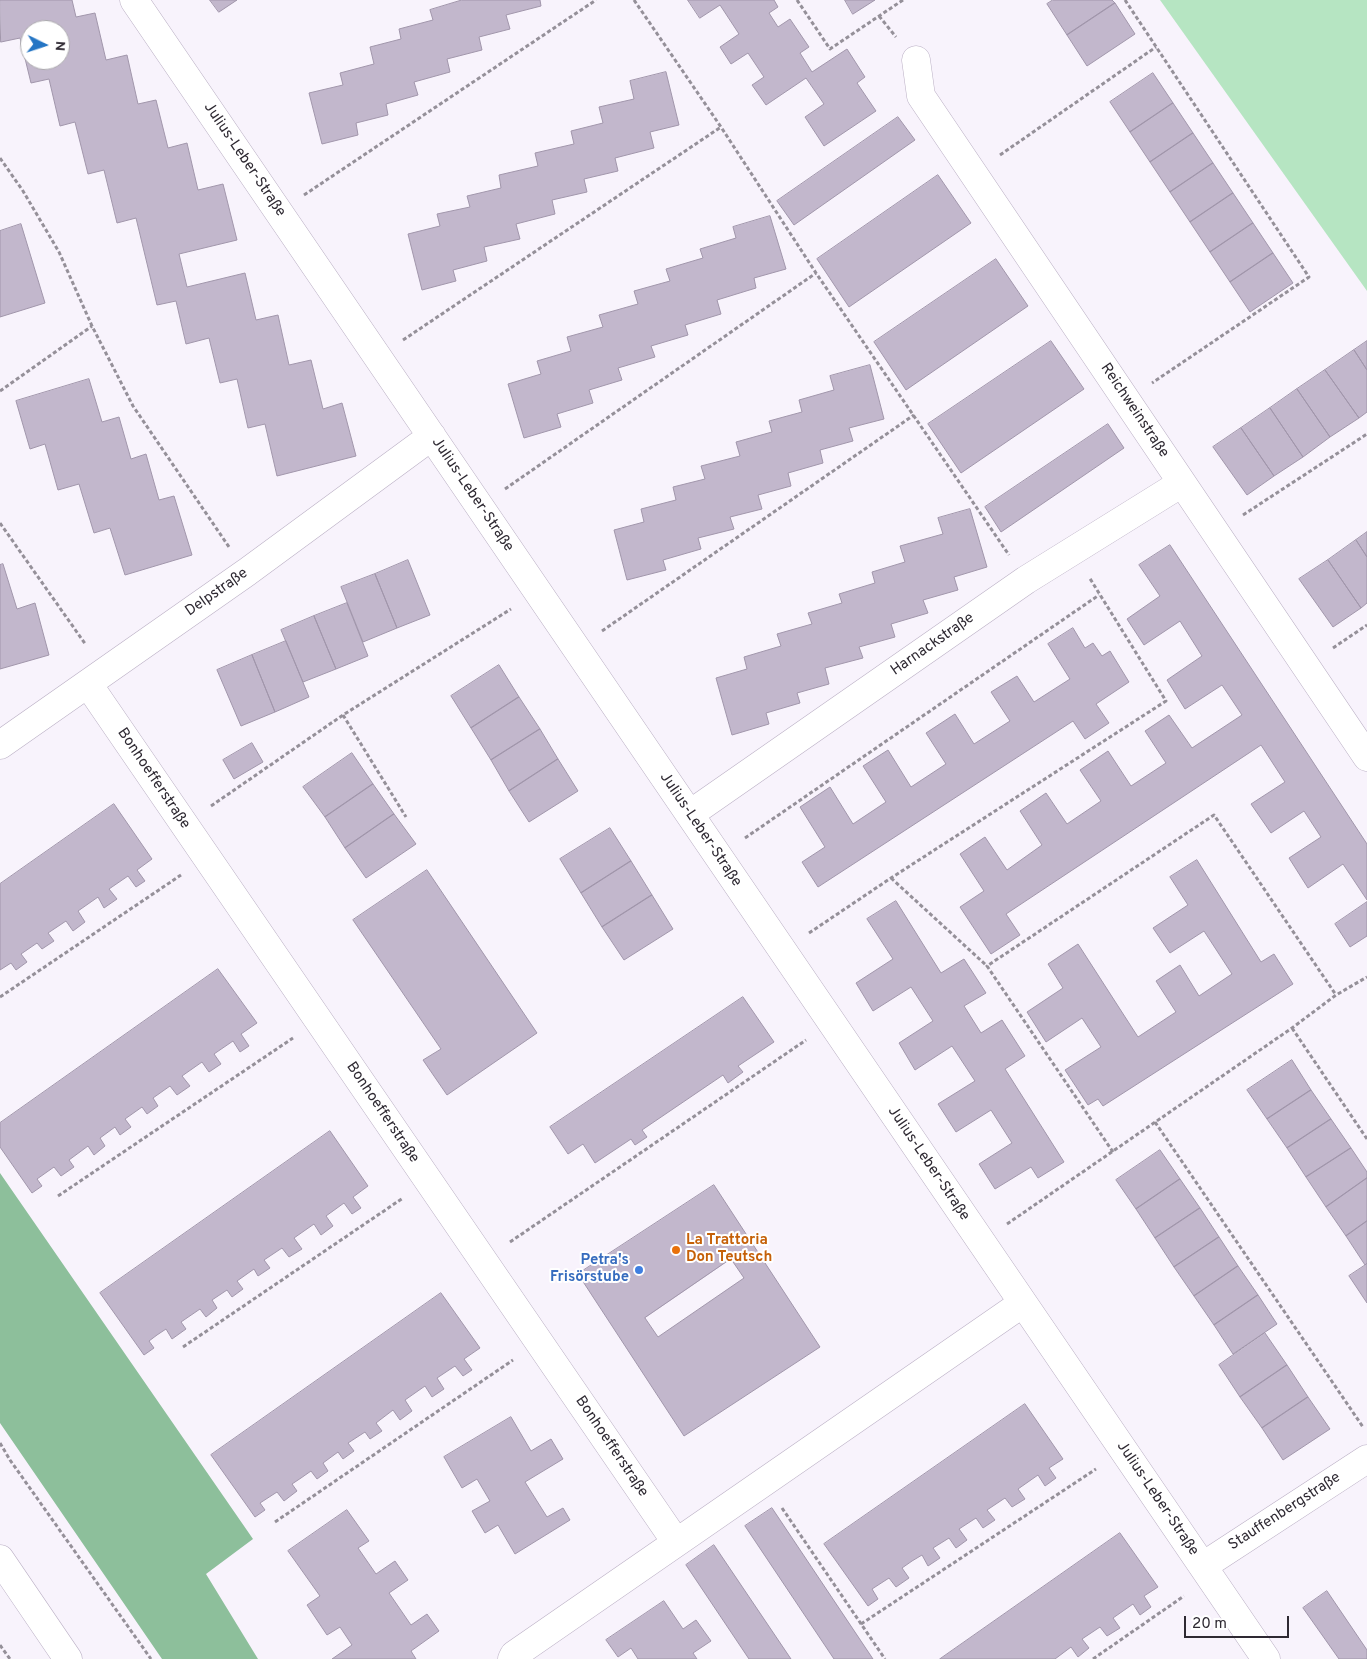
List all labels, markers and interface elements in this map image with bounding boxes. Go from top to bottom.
north arrow [20,20,70,70]
text: N [51,40,68,52]
street label: Julius-Leber-Straße [199,99,289,221]
street label: Reichweinstraße [1096,360,1172,462]
street label: Julius-Leber-Straße [427,434,517,556]
street label: Delpstraße [182,565,252,621]
street label: Harnackstraße [888,610,978,680]
street label: Bonhoefferstraße [113,725,193,833]
street label: Julius-Leber-Straße [655,769,745,891]
street label: Bonhoefferstraße [342,1059,422,1167]
street label: Julius-Leber-Straße [883,1103,973,1225]
place label: La Trattoria Don Teutsch [686,1232,772,1267]
marker: La Trattoria Don Teutsch [670,1244,682,1256]
place label: Petra's Frisörstube [550,1252,629,1287]
marker: Petra's Frisörstube [633,1264,645,1276]
street label: Bonhoefferstraße [571,1393,651,1501]
street label: Julius-Leber-Straße [1112,1438,1202,1560]
street label: Stauffenbergstraße [1226,1469,1344,1555]
scale bar [1187,1606,1292,1638]
text: 20 m [1192,1615,1227,1634]

